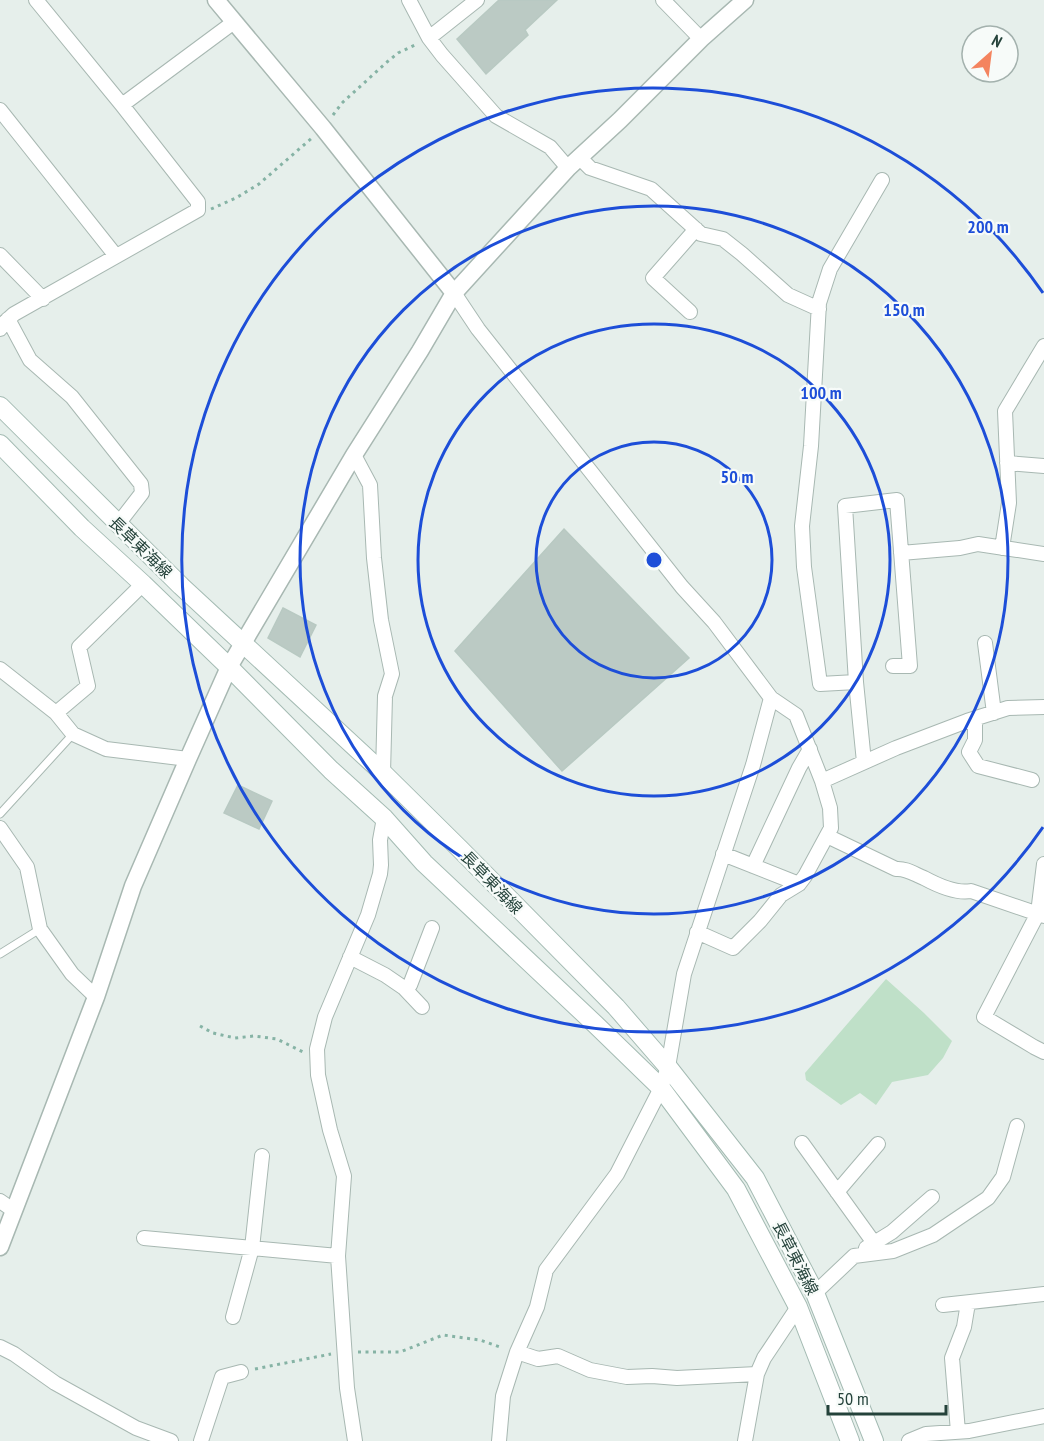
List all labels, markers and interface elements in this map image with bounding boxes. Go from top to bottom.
north arrow [960,24,1020,84]
text: N [989,30,1006,52]
text: 200 m [967,215,1009,238]
text: 150 m [883,298,925,321]
text: 100 m [800,381,842,404]
text: 50 m [721,465,753,488]
street label: 長草東海線 [105,512,177,582]
centre of rings [644,550,664,570]
street label: 長草東海線 [457,846,527,918]
street label: 長草東海線 [769,1218,823,1298]
scale bar [828,1378,946,1416]
text: 50 m [837,1387,869,1410]

